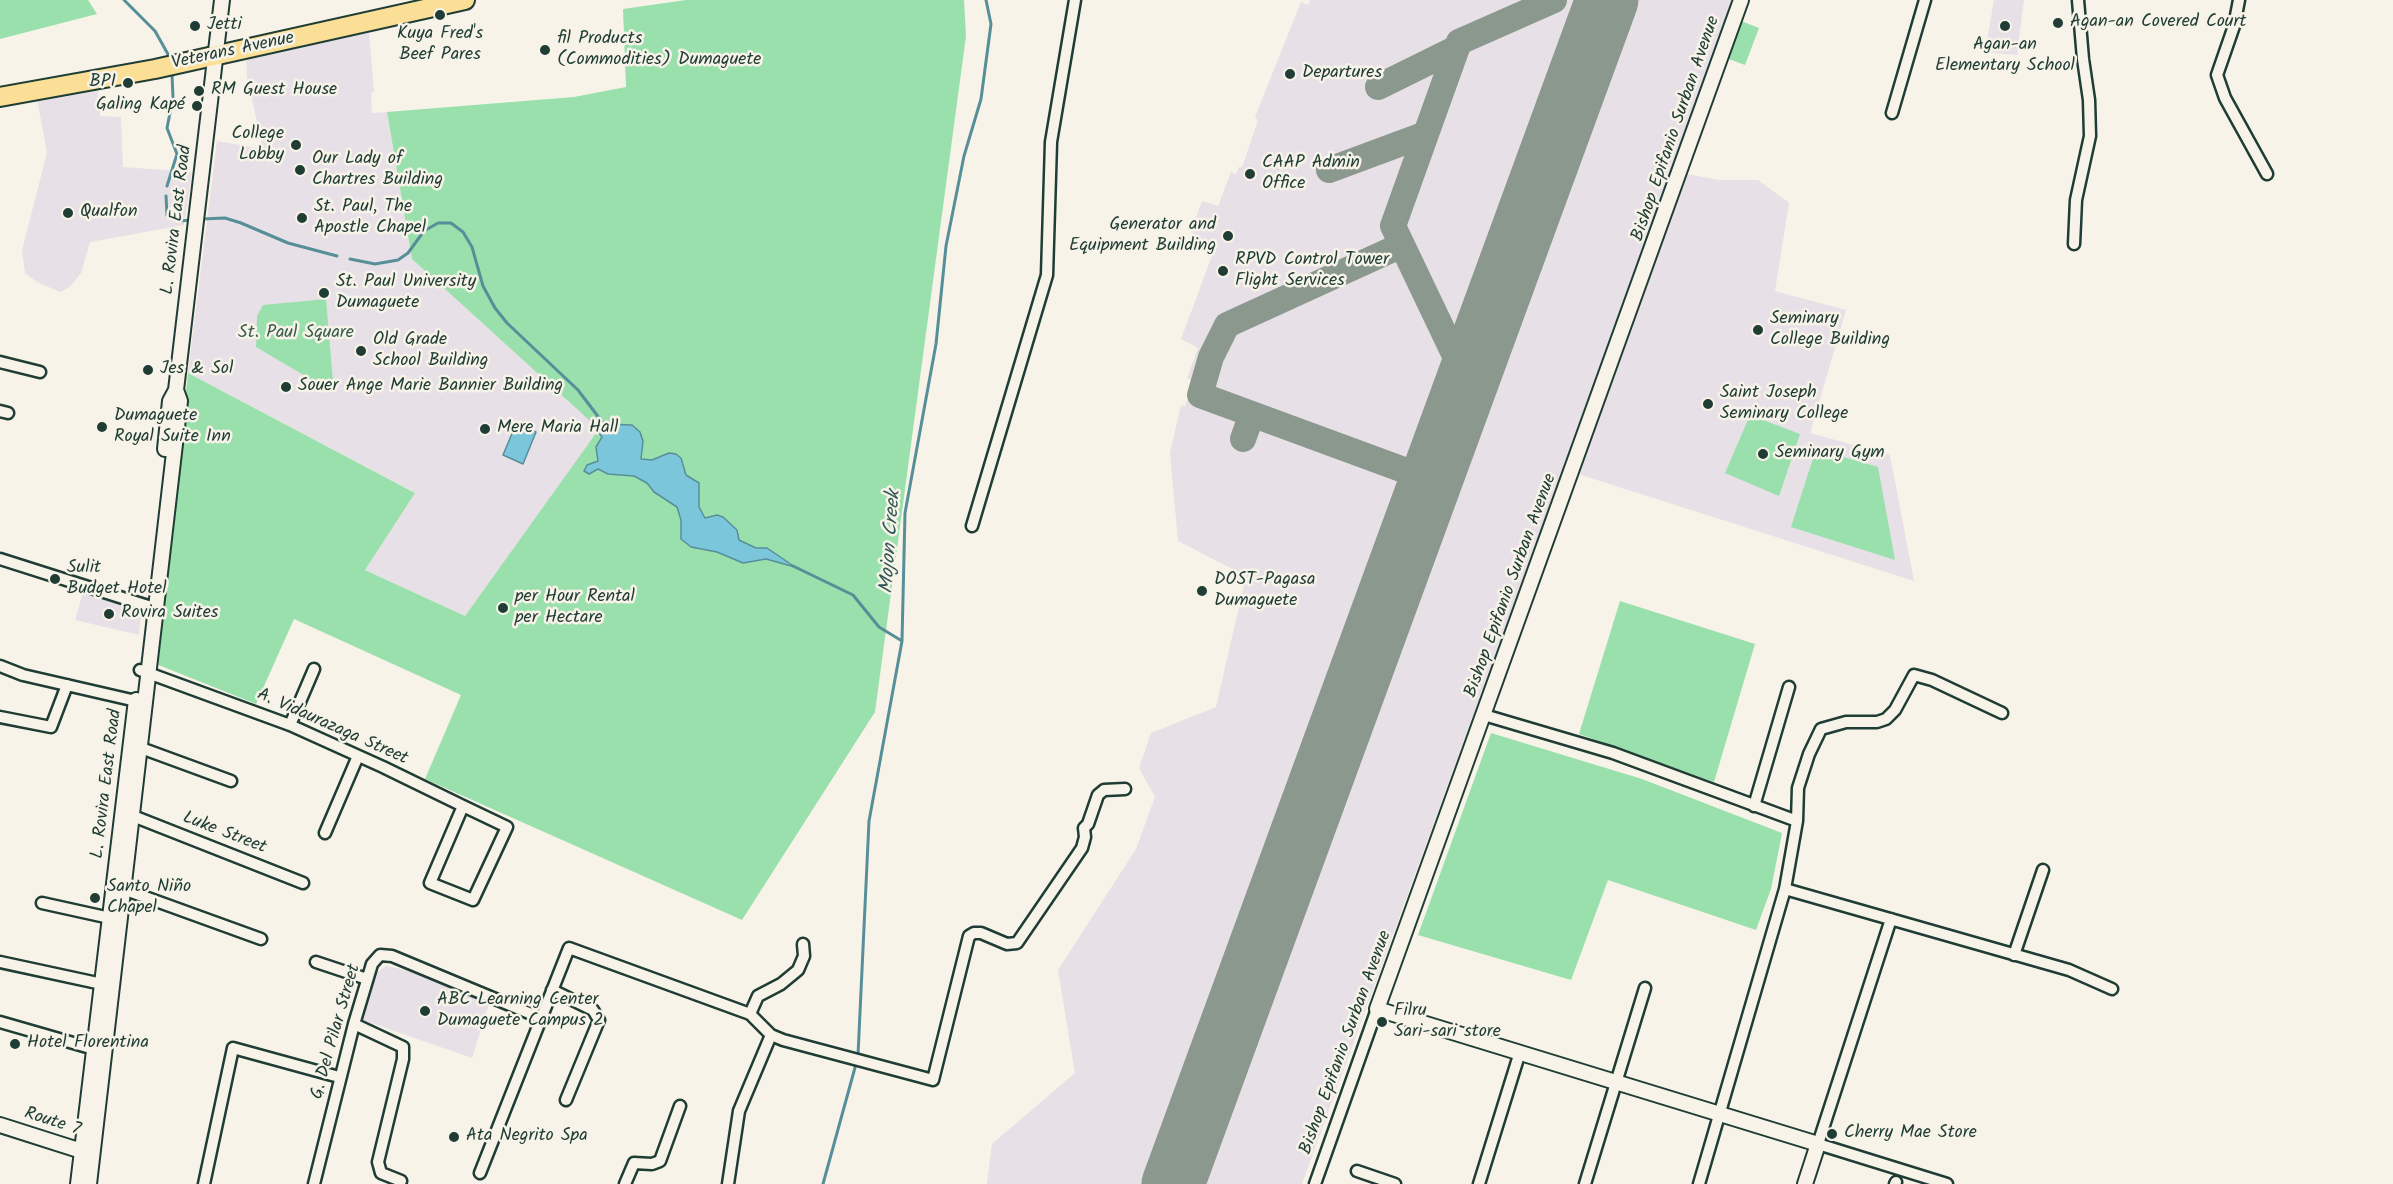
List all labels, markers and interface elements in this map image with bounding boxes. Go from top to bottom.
marker: Kuya Fred's Beef Pares [433,8,447,22]
place label: Agan-an Covered Court [2070,12,2246,34]
street label: Bishop Epifanio Surban Avenue [1628,14,1726,244]
place label: Jetti [207,15,242,37]
marker: Agan-an Covered Court [2051,16,2065,30]
marker: Jetti [188,19,202,33]
marker: Agan-an Elementary School [1998,19,2012,33]
place label: Kuya Fred's Beef Pares [397,24,483,66]
street label: Veterans Avenue [170,28,296,76]
place label: fil Products (Commodities) Dumaguete [557,29,761,72]
place label: Agan-an Elementary School [1935,35,2075,78]
marker: fil Products (Commodities) Dumaguete [538,43,552,57]
place label: Departures [1302,63,1382,85]
marker: Departures [1283,67,1297,81]
place label: BPI [89,72,116,94]
marker: BPI [121,76,135,90]
place label: RM Guest House [211,80,337,102]
marker: RM Guest House [192,84,206,98]
place label: Galing Kapé [96,95,185,117]
marker: Galing Kapé [190,99,204,113]
place label: College Lobby [231,124,284,166]
marker: College Lobby [289,138,303,152]
street label: L. Rovira East Road [158,144,198,296]
place label: Our Lady of Chartres Building [312,149,443,192]
place label: CAAP Admin Office [1262,153,1360,195]
marker: Our Lady of Chartres Building [293,163,307,177]
marker: CAAP Admin Office [1243,167,1257,181]
place label: St. Paul, The Apostle Chapel [314,197,426,240]
place label: Qualfon [80,202,138,224]
marker: Qualfon [61,206,75,220]
marker: St. Paul, The Apostle Chapel [295,211,309,225]
place label: Generator and Equipment Building [1069,215,1216,258]
marker: Generator and Equipment Building [1221,229,1235,243]
place label: RPVD Control Tower Flight Services [1235,250,1389,292]
marker: RPVD Control Tower Flight Services [1216,264,1230,278]
place label: St. Paul University Dumaguete [336,272,476,314]
marker: St. Paul University Dumaguete [317,286,331,300]
place label: Seminary College Building [1770,309,1890,352]
park label: St. Paul Square [238,323,354,345]
marker: Seminary College Building [1751,323,1765,337]
place label: Old Grade School Building [373,330,488,372]
marker: Old Grade School Building [354,344,368,358]
place label: Jes & Sol [160,359,233,381]
marker: Jes & Sol [141,363,155,377]
place label: Souer Ange Marie Bannier Building [298,376,563,398]
marker: Souer Ange Marie Bannier Building [279,380,293,394]
place label: Saint Joseph Seminary College [1720,383,1848,426]
marker: Saint Joseph Seminary College [1701,397,1715,411]
place label: Dumaguete Royal Suite Inn [114,406,231,448]
place label: Mere Maria Hall [497,418,618,440]
marker: Dumaguete Royal Suite Inn [95,420,109,434]
marker: Mere Maria Hall [478,422,492,436]
place label: Seminary Gym [1775,443,1885,465]
marker: Seminary Gym [1756,447,1770,461]
street label: Bishop Epifanio Surban Avenue [1461,471,1563,701]
water label: Mojon Creek [876,489,908,595]
place label: Sulit Budget Hotel [67,558,167,600]
place label: DOST-Pagasa Dumaguete [1214,570,1315,612]
marker: Sulit Budget Hotel [48,572,62,586]
marker: DOST-Pagasa Dumaguete [1195,584,1209,598]
place label: per Hour Rental per Hectare [515,587,635,630]
marker: per Hour Rental per Hectare [496,601,510,615]
place label: Rovira Suites [121,603,218,625]
marker: Rovira Suites [102,607,116,621]
street label: A. Vidaurazaga Street [253,685,411,771]
street label: L. Rovira East Road [88,708,128,860]
street label: Luke Street [179,808,269,860]
place label: Santo Niño Chapel [107,877,191,920]
marker: Santo Niño Chapel [88,891,102,905]
street label: Bishop Epifanio Surban Avenue [1296,928,1398,1158]
street label: G. Del Pilar Street [307,962,367,1102]
place label: ABC Learning Center Dumaguete Campus 2 [437,990,604,1032]
place label: Filru Sari-sari store [1394,1001,1501,1044]
marker: ABC Learning Center Dumaguete Campus 2 [418,1004,432,1018]
marker: Filru Sari-sari store [1375,1015,1389,1029]
place label: Hotel Florentina [27,1033,149,1055]
marker: Hotel Florentina [8,1037,22,1051]
street label: Route 7 [21,1104,83,1142]
place label: Cherry Mae Store [1844,1123,1977,1145]
place label: Ata Negrito Spa [466,1126,588,1148]
marker: Cherry Mae Store [1825,1127,1839,1141]
marker: Ata Negrito Spa [447,1130,461,1144]

